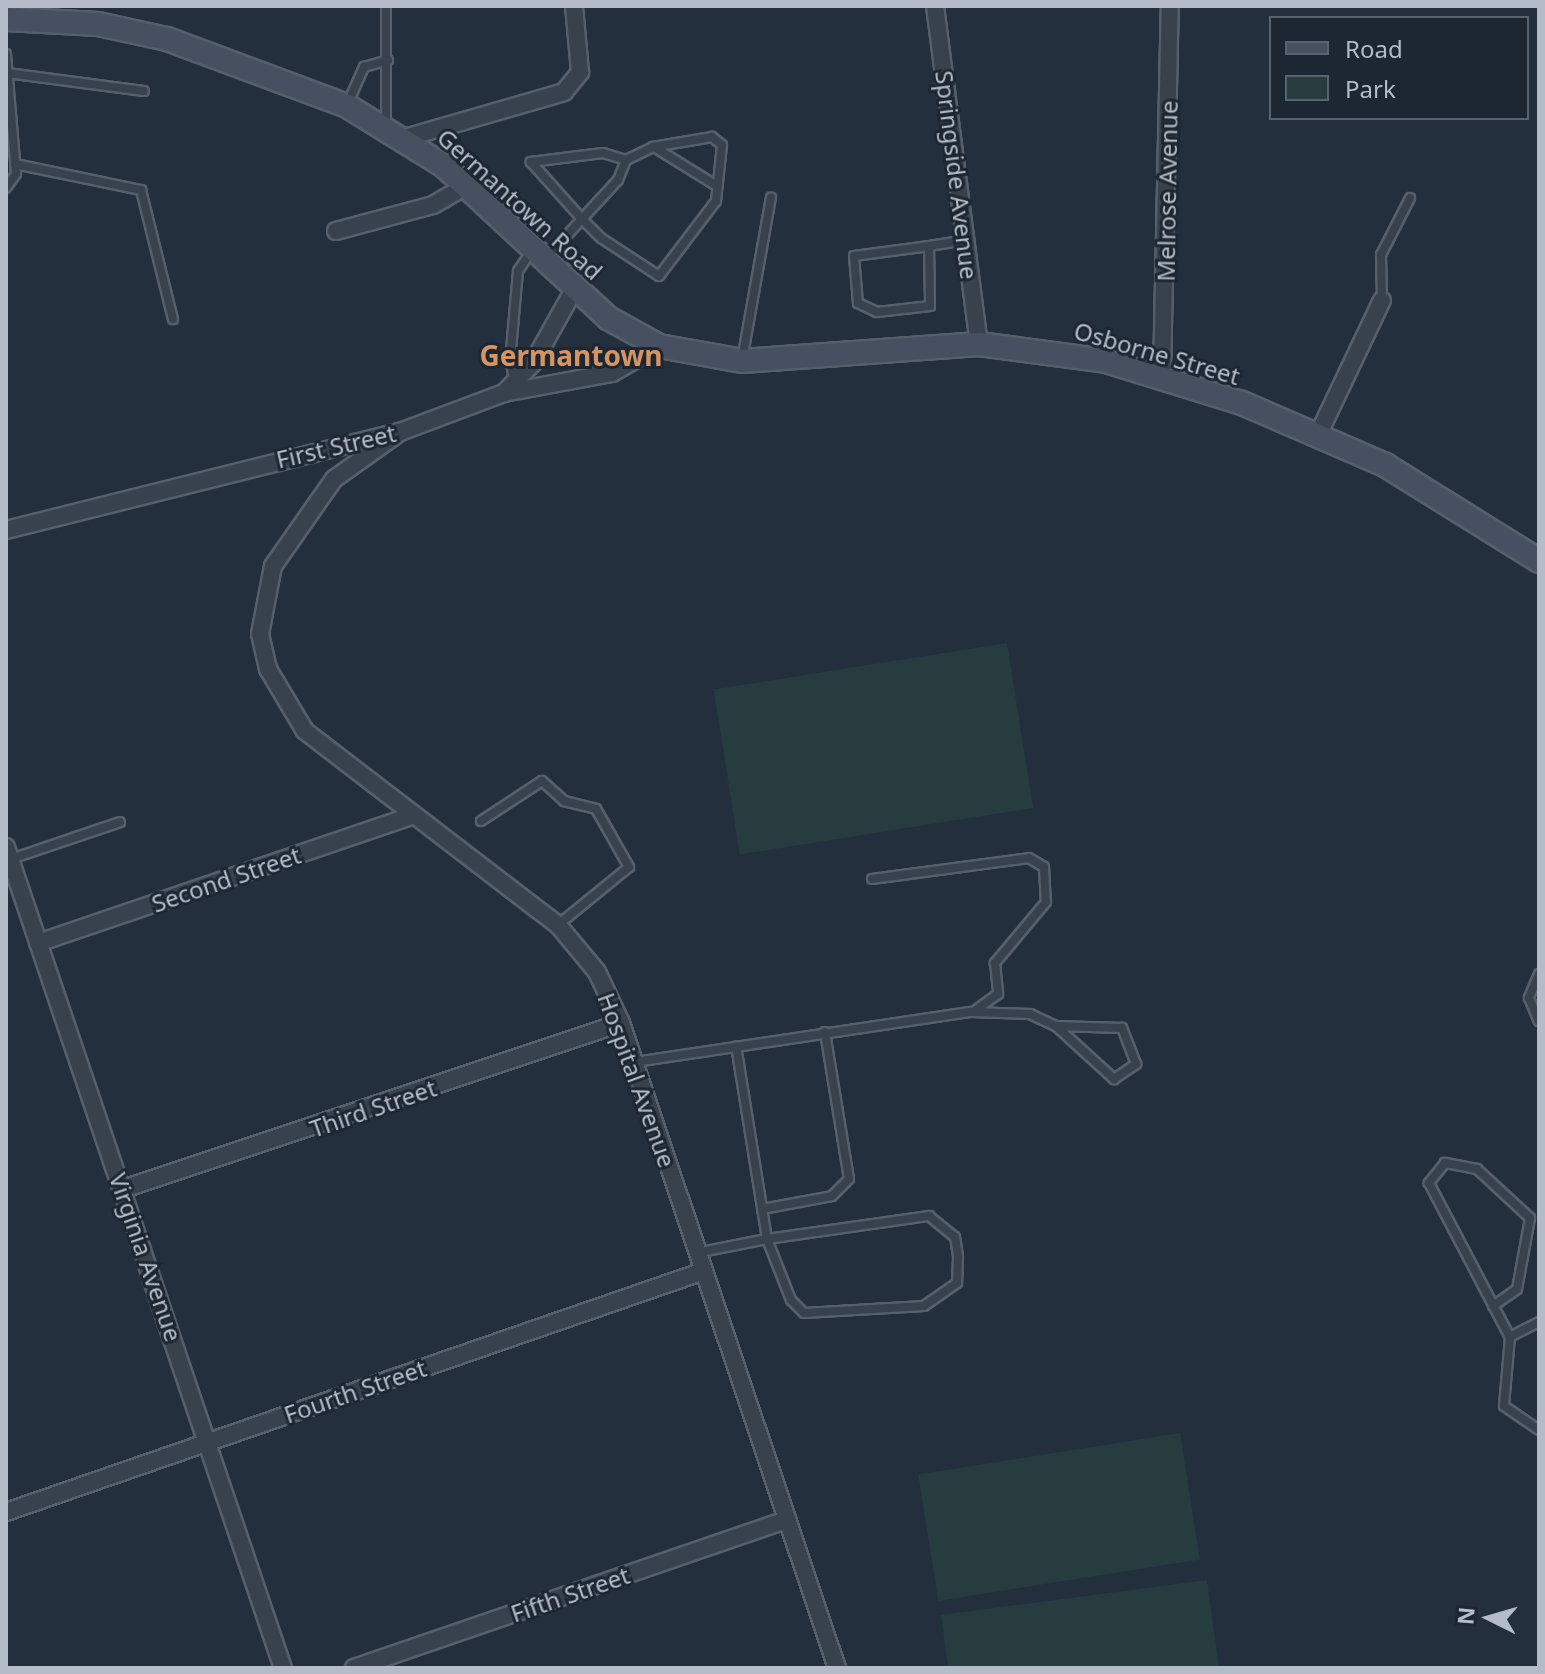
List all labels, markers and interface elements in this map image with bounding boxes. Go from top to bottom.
legend [1269,16,1529,120]
text: Road [1345,32,1403,65]
street label: Springside Avenue [930,69,984,281]
text: Park [1345,72,1396,105]
street label: Melrose Avenue [1151,100,1183,282]
street label: Germantown Road [432,122,608,286]
street label: Osborne Street [1071,316,1243,390]
district label: Germantown [479,338,663,372]
street label: First Street [273,418,399,474]
street label: Second Street [148,840,304,918]
street label: Hospital Avenue [592,989,682,1171]
street label: Third Street [306,1073,440,1143]
street label: Virginia Avenue [104,1169,188,1345]
street label: Fourth Street [280,1353,430,1429]
street label: Fifth Street [507,1560,633,1628]
north arrow [1449,1578,1529,1658]
text: N [1449,1606,1481,1626]

